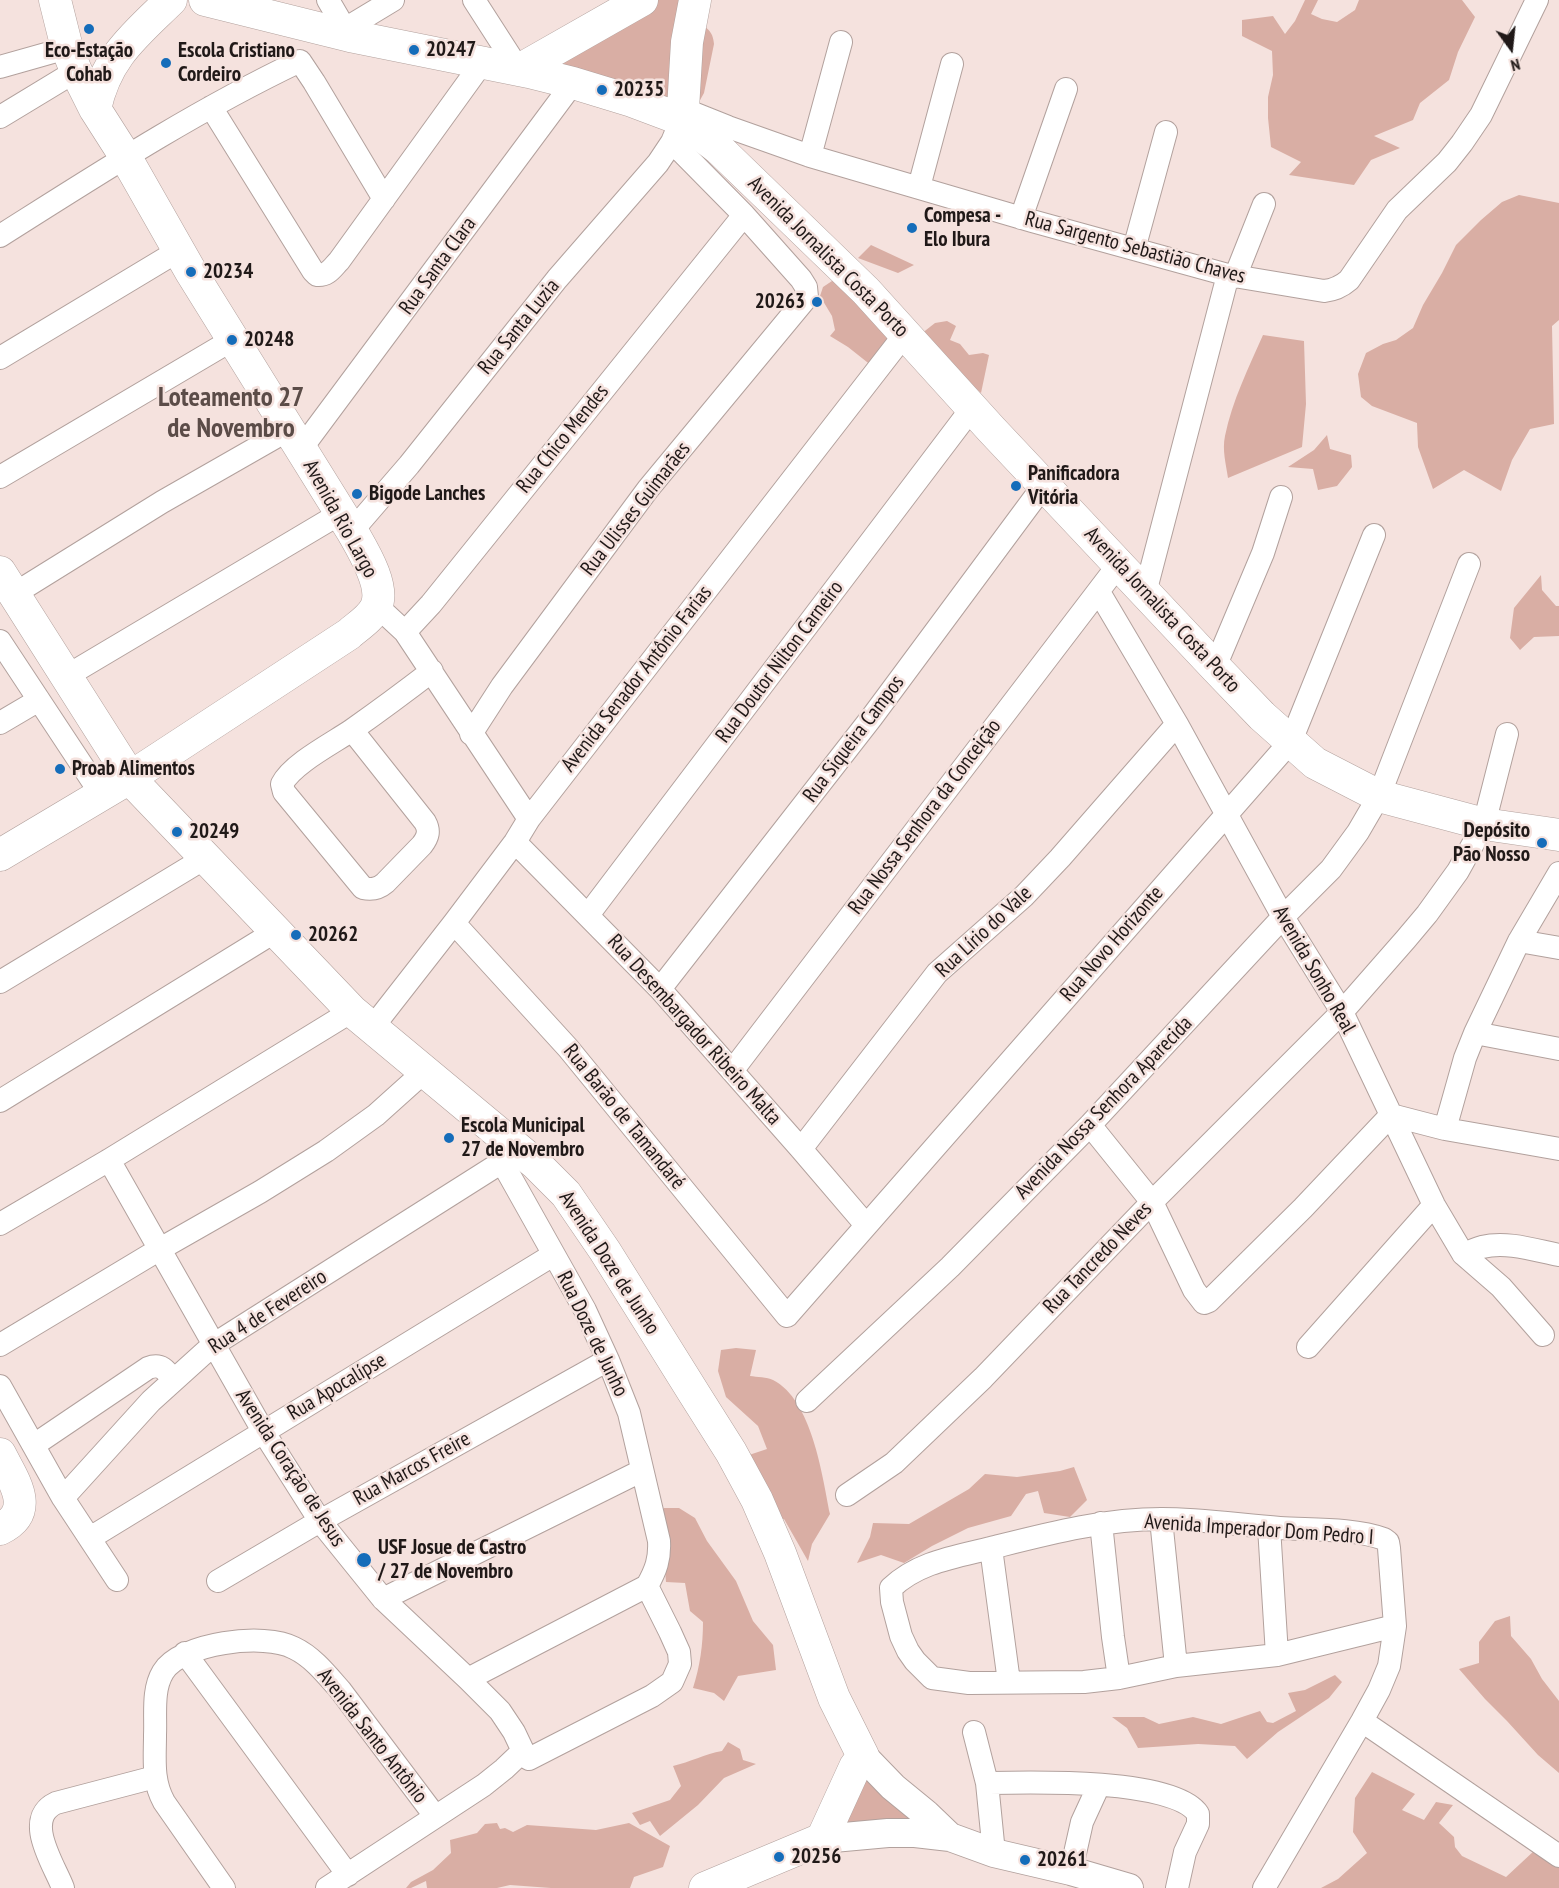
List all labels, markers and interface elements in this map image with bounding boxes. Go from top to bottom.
north arrow [1481,18,1541,78]
marker: Eco-Estação Cohab [82,22,96,36]
place label: 20247 [426,37,476,63]
place label: Eco-Estação Cohab [45,38,133,88]
place label: Escola Cristiano Cordeiro [178,38,295,88]
marker: 20247 [407,43,421,57]
text: N [1509,55,1522,76]
marker: Escola Cristiano Cordeiro [159,56,173,70]
place label: 20235 [614,77,664,103]
marker: 20235 [595,83,609,97]
street label: Avenida Jornalista Costa Porto [742,171,914,343]
place label: Compesa - Elo Ibura [924,203,1001,253]
street label: Rua Sargento Sebastião Chaves [1022,206,1248,290]
street label: Rua Santa Clara [394,212,482,320]
marker: Compesa - Elo Ibura [905,221,919,235]
place label: 20234 [203,259,253,285]
marker: 20234 [184,265,198,279]
street label: Rua Santa Luzia [473,274,565,380]
place label: 20263 [755,289,805,315]
marker: 20263 [810,295,824,309]
place label: 20248 [244,327,294,353]
marker: 20248 [225,333,239,347]
street label: Rua Chico Mendes [512,380,614,498]
district label: Loteamento 27 de Novembro [158,382,304,445]
street label: Rua Ulisses Guimarães [576,437,696,581]
street label: Avenida Rio Largo [297,456,383,582]
place label: Panificadora Vitória [1028,461,1120,511]
marker: Panificadora Vitória [1009,479,1023,493]
place label: Bigode Lanches [369,481,485,507]
marker: Bigode Lanches [350,487,364,501]
street label: Avenida Jornalista Costa Porto [1079,522,1245,698]
street label: Rua Doutor Nilton Carneiro [711,576,849,748]
street label: Avenida Senador Antônio Farias [556,581,718,777]
street label: Rua Siqueira Campos [798,671,910,807]
street label: Rua Nossa Senhora da Conceição [843,714,1007,920]
place label: Proab Alimentos [72,756,195,782]
marker: Proab Alimentos [53,762,67,776]
place label: Depósito Pão Nosso [1453,818,1530,868]
place label: 20249 [189,819,239,845]
marker: 20249 [170,825,184,839]
marker: Depósito Pão Nosso [1535,836,1549,850]
street label: Rua Lírio do Vale [931,881,1037,983]
street label: Rua Novo Horizonte [1055,881,1169,1007]
street label: Avenida Sonho Real [1267,902,1361,1038]
place label: 20262 [308,922,358,948]
marker: 20262 [289,928,303,942]
street label: Rua Desembargador Ribeiro Malta [602,930,786,1130]
street label: Avenida Nossa Senhora Aparecida [1010,1011,1198,1205]
street label: Rua Barão de Tamandaré [558,1039,690,1195]
place label: Escola Municipal 27 de Novembro [461,1113,585,1163]
marker: Escola Municipal 27 de Novembro [442,1131,456,1145]
street label: Avenida Doze de Junho [553,1187,665,1339]
street label: Rua Tancredo Neves [1038,1197,1158,1319]
street label: Rua 4 de Fevereiro [204,1264,332,1360]
street label: Rua Doze de Junho [551,1267,633,1401]
street label: Rua Apocalípse [283,1348,391,1426]
street label: Avenida Coração de Jesus [230,1385,350,1551]
street label: Rua Marcos Freire [349,1427,475,1511]
street label: Avenida Imperador Dom Pedro I [1144,1509,1374,1551]
place label: USF Josue de Castro / 27 de Novembro [378,1535,526,1585]
marker: USF Josue de Castro / 27 de Novembro [355,1551,373,1569]
street label: Avenida Santo Antônio [312,1664,432,1808]
place label: 20256 [791,1844,841,1870]
place label: 20261 [1037,1847,1087,1873]
marker: 20256 [772,1850,786,1864]
marker: 20261 [1018,1853,1032,1867]

